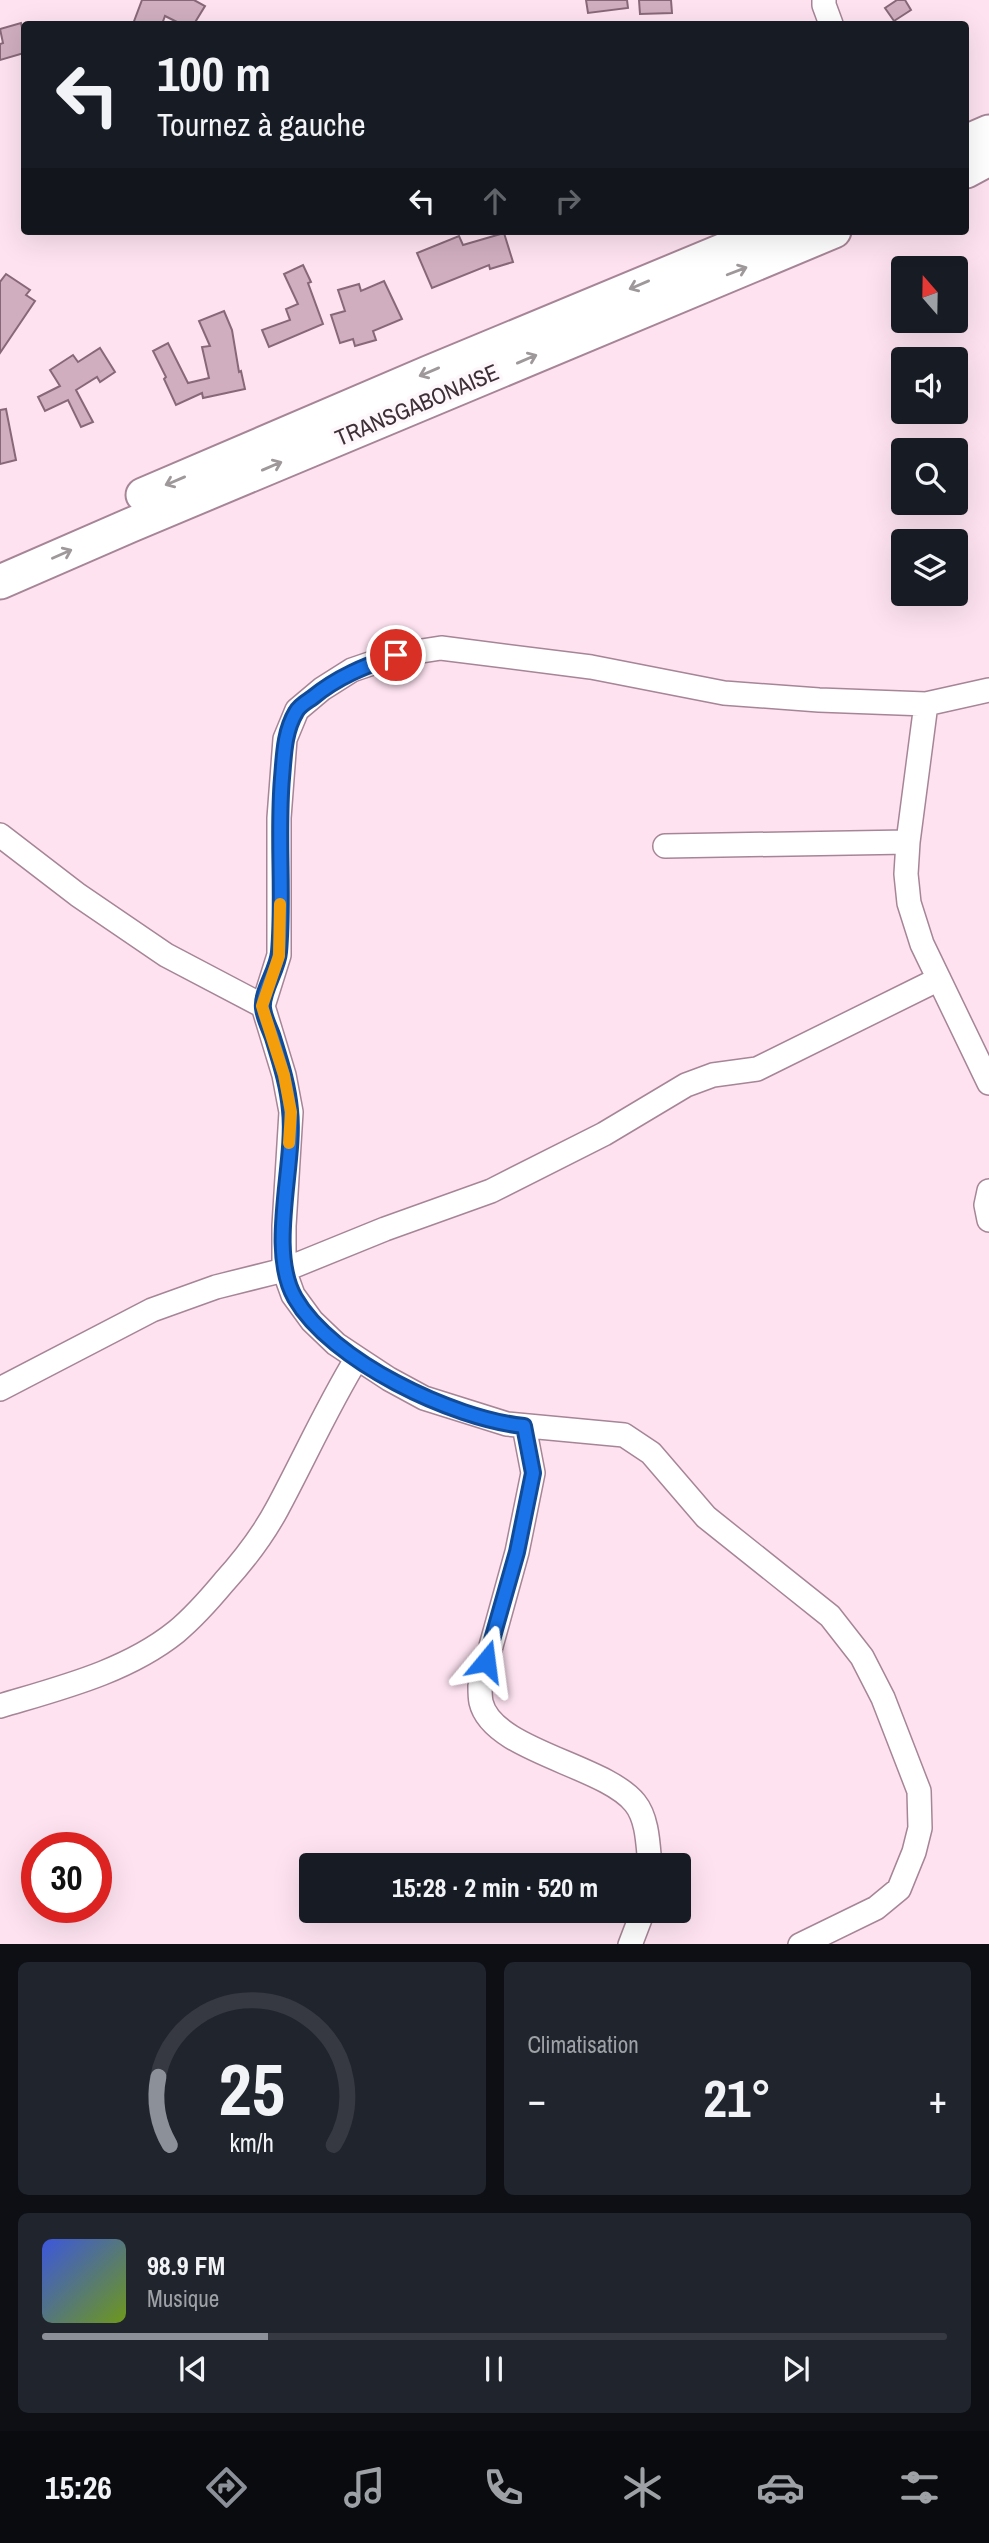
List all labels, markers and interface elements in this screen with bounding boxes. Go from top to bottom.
text: 100 m [157,40,271,106]
icon: left [42,49,133,140]
text: Tournez à gauche [157,103,366,146]
icon: left [403,182,441,220]
icon: ahead [476,182,514,220]
icon: right [549,182,587,220]
north arrow [891,256,968,332]
map controls [891,256,968,606]
one-way arrow [725,263,747,276]
one-way arrow [628,279,650,292]
button: sound [891,347,968,424]
one-way arrow [516,352,537,365]
street label: TRANSGABONAISE [330,356,503,453]
one-way arrow [419,367,440,380]
button: search [891,438,968,515]
one-way arrow [261,459,282,472]
one-way arrow [165,476,186,489]
button: layers [891,529,968,606]
one-way arrow [51,547,73,560]
pin [366,625,426,685]
icon: arrive [377,636,415,674]
position arrow [449,1624,523,1698]
speed limit sign: 30 [21,1832,112,1923]
text: 15:28 · 2 min · 520 m [392,1870,598,1905]
text: Climatisation [528,2029,639,2060]
text: 25 [219,2040,285,2138]
text: 21° [703,2063,771,2133]
text: − [528,2074,546,2125]
text: + [929,2074,947,2125]
text: km/h [230,2125,274,2159]
text: 98.9 FM [147,2248,225,2283]
text: Musique [147,2283,219,2314]
icon: previous [174,2350,212,2388]
icon: pause [475,2350,513,2388]
icon: next [777,2350,815,2388]
icon: directions [202,2463,251,2512]
icon: music [340,2463,389,2512]
icon: phone [479,2463,528,2512]
icon: climate [618,2463,667,2512]
icon: car [756,2463,805,2512]
icon: filters [895,2463,944,2512]
text: 15:26 [45,2466,112,2509]

